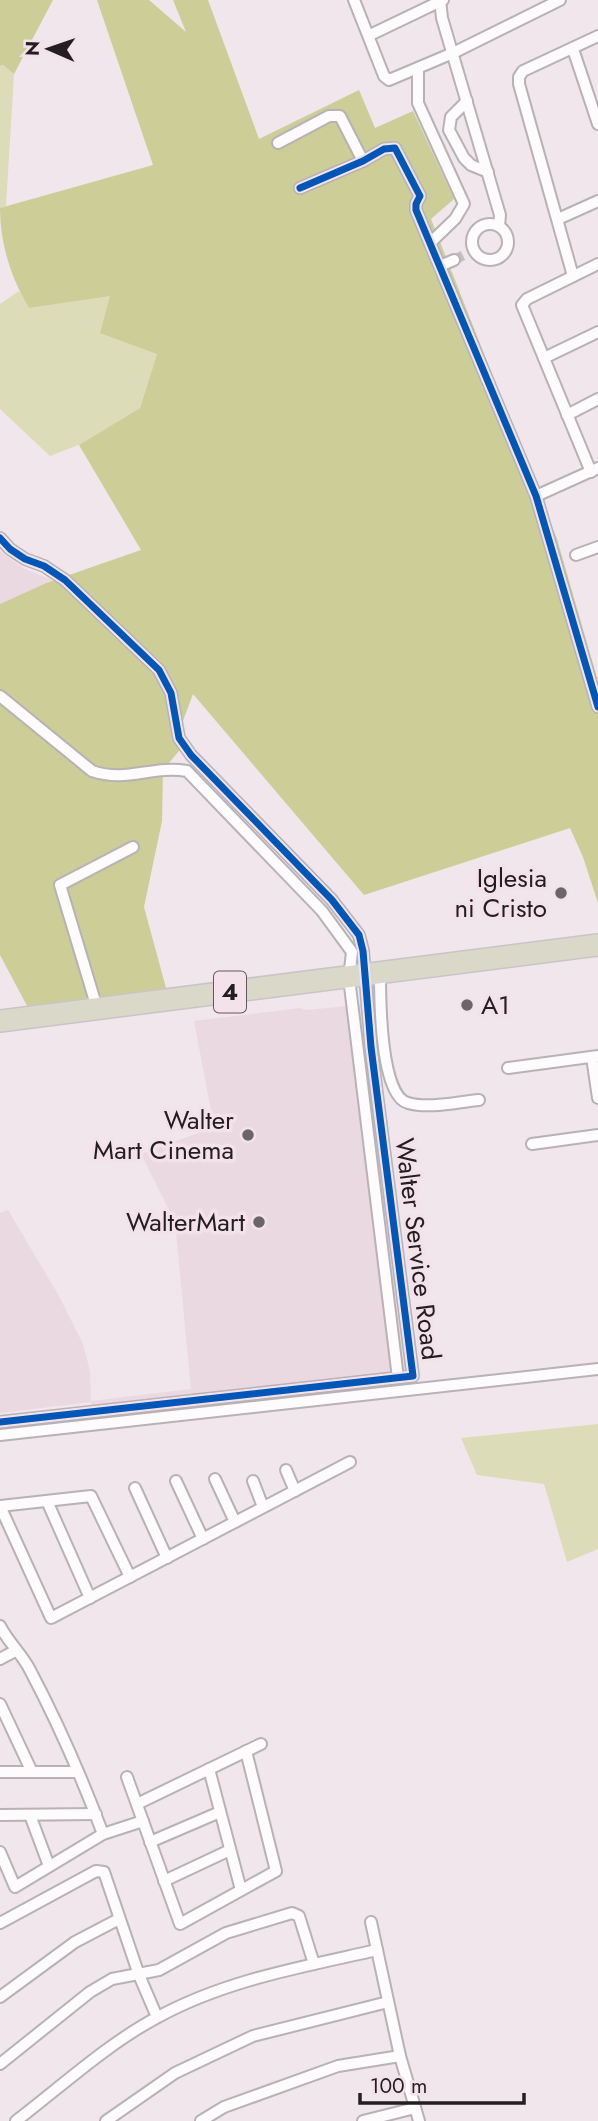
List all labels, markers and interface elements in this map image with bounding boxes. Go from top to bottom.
north arrow [14,14,84,84]
text: N [19,40,46,56]
place label: Iglesia ni Cristo [454,859,547,927]
marker: Iglesia ni Cristo [553,885,569,901]
road number: 4 [214,972,246,1012]
place label: A1 [481,986,510,1024]
marker: A1 [459,997,475,1013]
place label: Walter Mart Cinema [93,1101,234,1169]
marker: Walter Mart Cinema [240,1127,256,1143]
street label: Walter Service Road [386,1136,450,1362]
place label: WalterMart [126,1203,246,1241]
marker: WalterMart [251,1214,267,1230]
scale bar [360,2062,524,2106]
text: 100 m [370,2071,427,2101]

